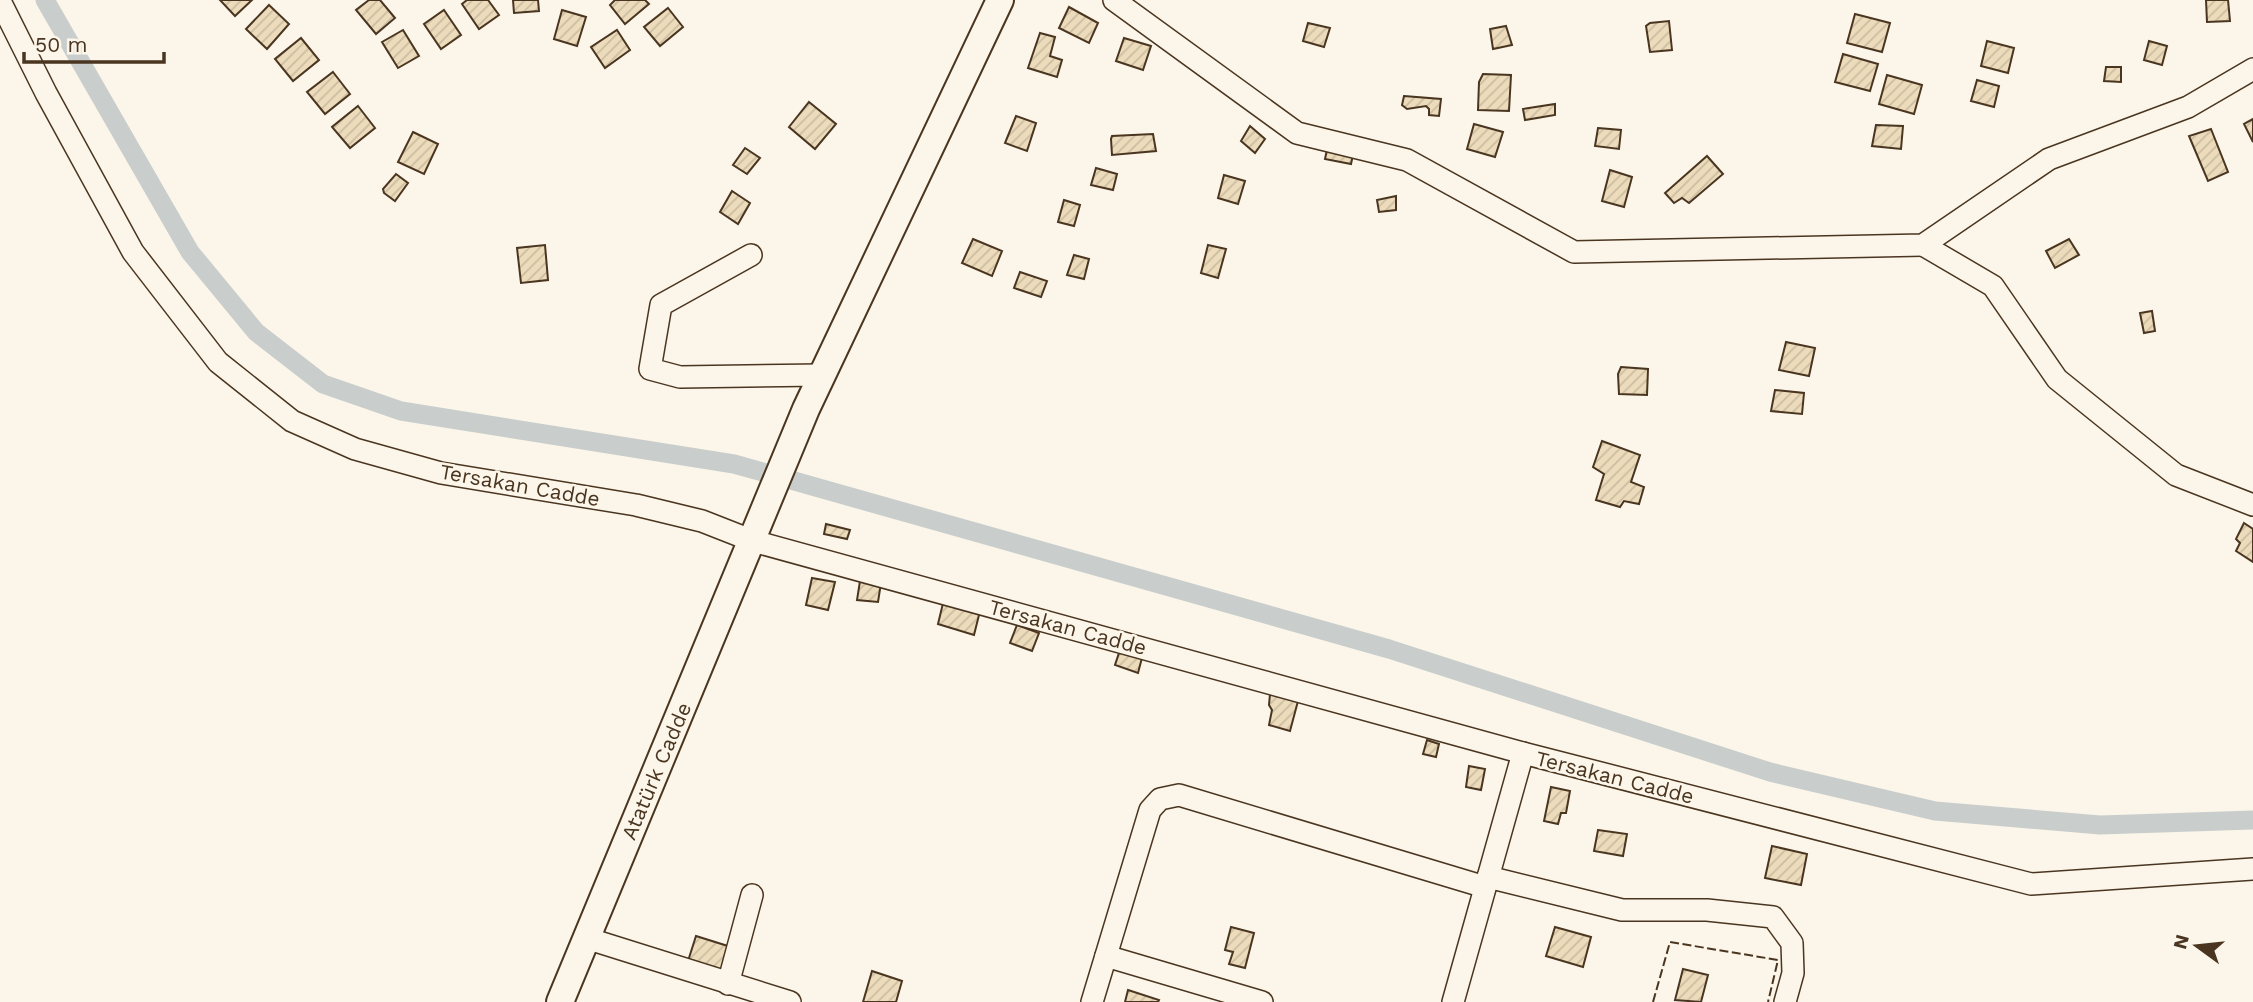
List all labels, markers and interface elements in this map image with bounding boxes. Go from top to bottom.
scale bar [24,21,164,65]
text: 50 m [35,32,87,57]
street label: Tersakan Cadde [438,459,602,511]
street label: Tersakan Cadde [986,594,1150,660]
street label: Atatürk Cadde [616,698,696,844]
street label: Tersakan Cadde [1533,745,1697,809]
north arrow [2162,911,2232,981]
text: N [2168,932,2194,952]

